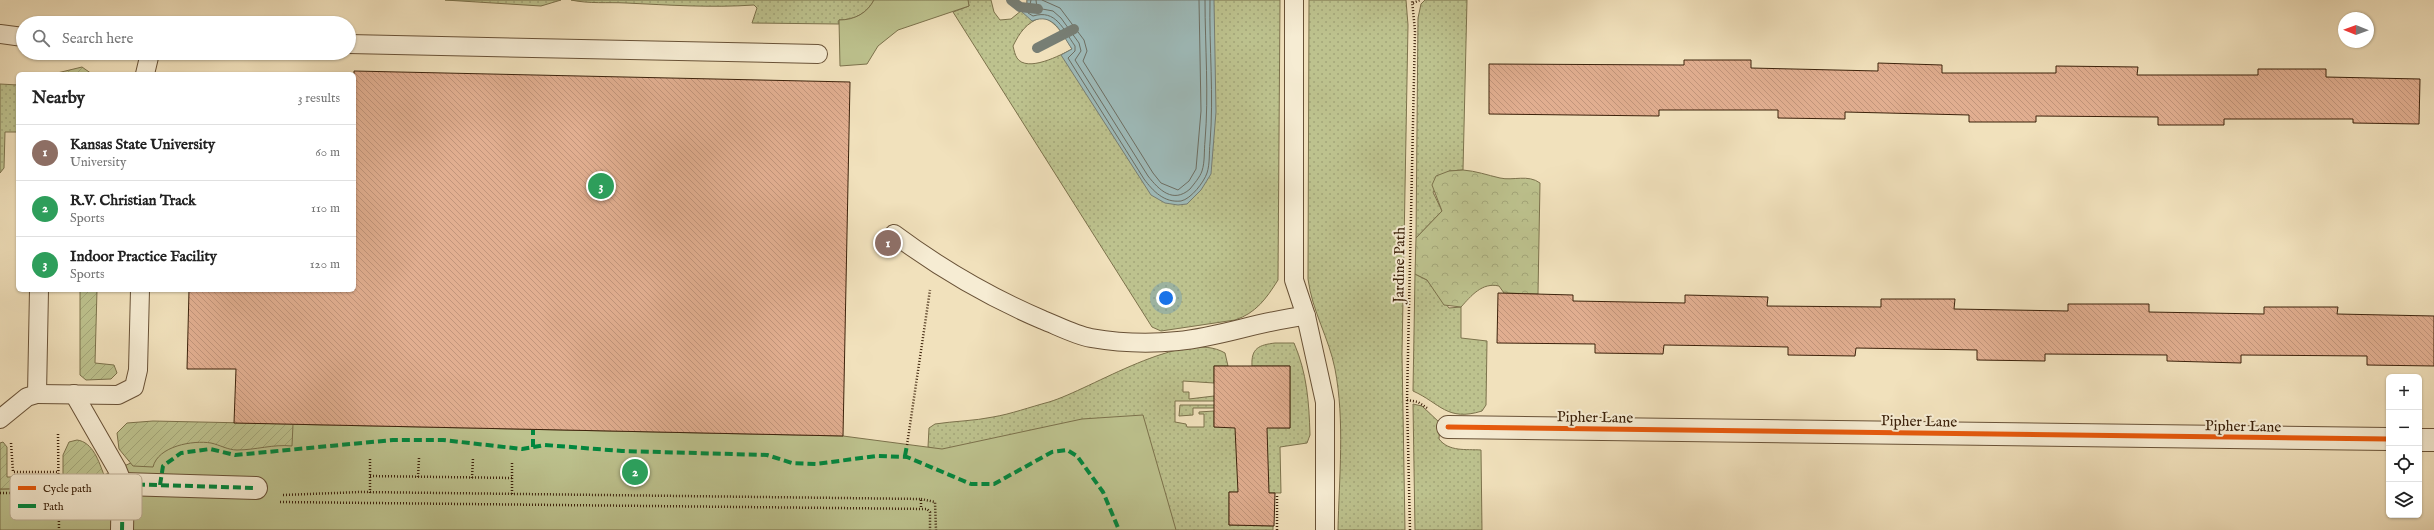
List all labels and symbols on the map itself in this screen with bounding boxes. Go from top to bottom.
north arrow [2338,12,2374,48]
pin: 3 [588,171,614,201]
street label: Jardine Path [1389,227,1410,305]
pin: 1 [875,228,901,258]
your location [1156,288,1176,308]
street label: Pipher Lane [1557,407,1633,428]
street label: Pipher Lane [1881,411,1957,432]
street label: Pipher Lane [2205,416,2281,437]
pin: 2 [622,457,648,487]
legend [10,474,142,520]
text: Cycle path [43,482,92,496]
text: Path [43,500,64,514]

